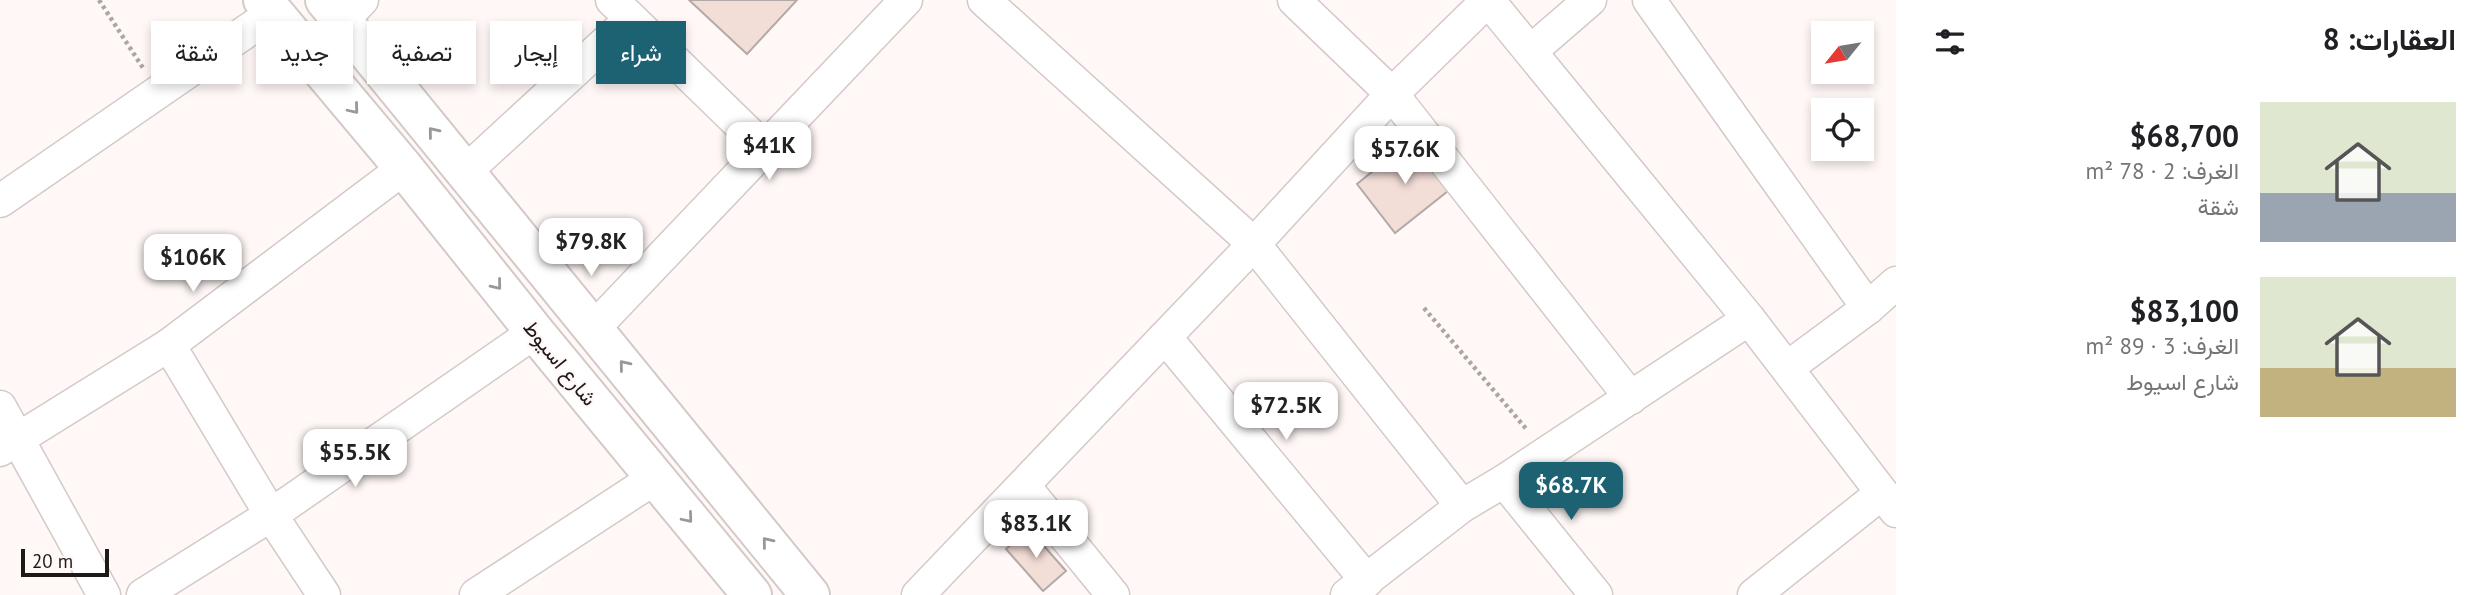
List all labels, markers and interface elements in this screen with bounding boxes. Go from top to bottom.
text: العقارات: 8 [2323,19,2456,58]
chip: شقة [151,21,242,84]
chip: جديد [256,21,353,84]
chip: تصفية [367,21,476,84]
chip: إيجار [490,21,582,84]
chip: شراء [596,21,686,84]
north arrow [1811,21,1874,84]
map controls [1811,21,1874,161]
icon: filters [1931,23,1969,61]
button: locate [1811,98,1874,161]
one-way arrow [346,100,358,113]
text: $68,700 [2129,116,2239,155]
pin: $41K [728,122,810,182]
pin: $57.6K [1348,127,1462,186]
one-way arrow [428,128,441,140]
text: $41K [742,130,796,159]
icon: home [2316,130,2400,214]
text: $57.6K [1370,134,1440,163]
text: الغرف: 2 · 78 m² [2085,156,2239,185]
text: شقة [2197,192,2239,221]
pin: $79.8K [534,218,648,278]
text: $79.8K [555,226,627,255]
pin: $106K [144,234,242,294]
text: $106K [160,242,226,271]
one-way arrow [489,277,502,290]
text: $83,100 [2129,291,2239,330]
icon: home [2316,305,2400,389]
street label: شارع اسيوط [517,314,603,412]
text: الغرف: 3 · 89 m² [2085,331,2239,360]
one-way arrow [619,361,632,373]
text: شارع اسيوط [2126,367,2239,396]
pin: $72.5K [1229,382,1343,442]
text: $72.5K [1250,390,1322,419]
pin: $55.5K [298,430,412,489]
text: $55.5K [319,437,391,466]
pin: $68.7K [1514,462,1628,522]
text: $68.7K [1535,470,1607,499]
pin: $83.1K [979,500,1093,560]
text: $83.1K [1000,508,1072,537]
one-way arrow [680,509,692,522]
one-way arrow [762,537,775,549]
scale bar [21,546,108,578]
text: 20 m [32,549,73,573]

